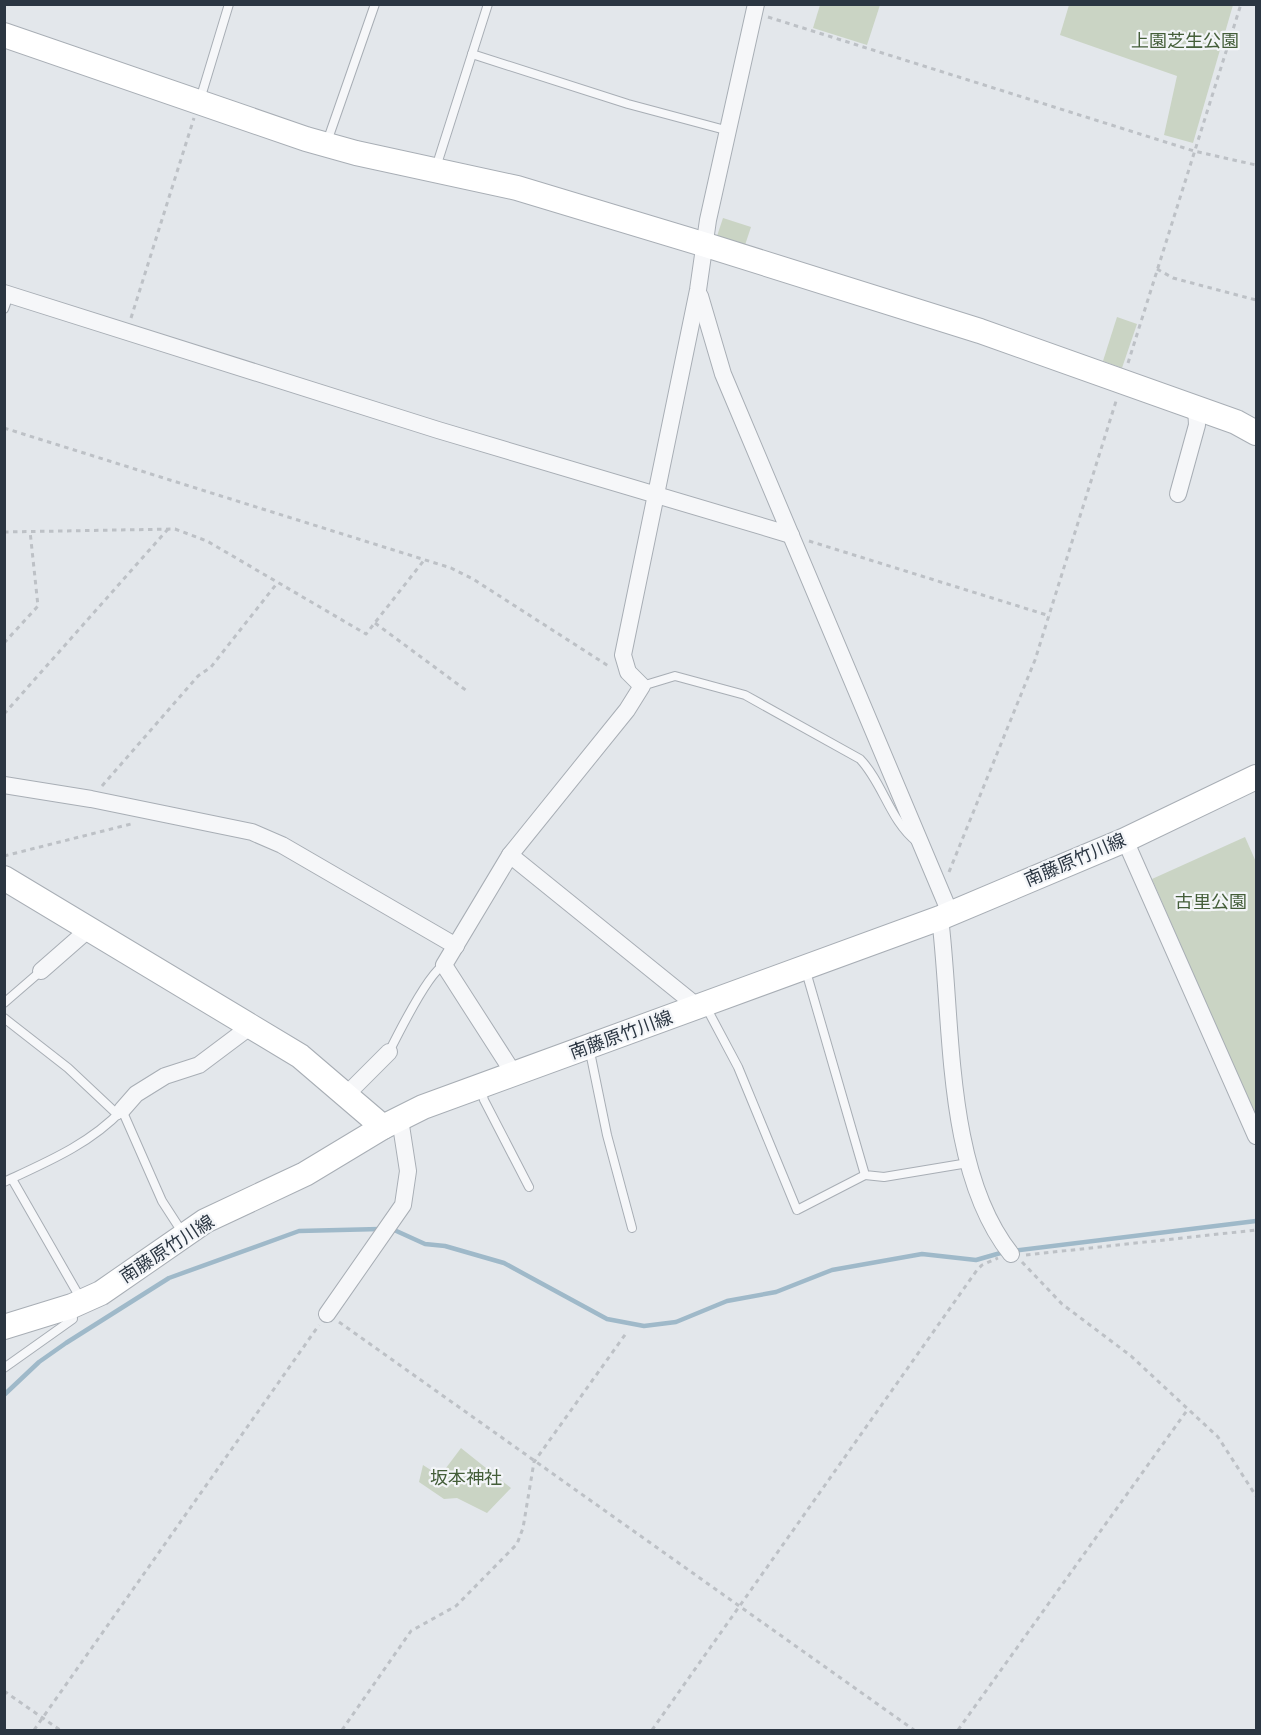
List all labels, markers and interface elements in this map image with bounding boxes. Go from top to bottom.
park label: 上園芝生公園 [1131,30,1239,51]
street label: 南藤原竹川線 [1021,829,1129,890]
park label: 古里公園 [1175,891,1247,912]
street label: 南藤原竹川線 [566,1006,675,1063]
street label: 南藤原竹川線 [116,1210,218,1287]
park label: 坂本神社 [430,1467,502,1488]

